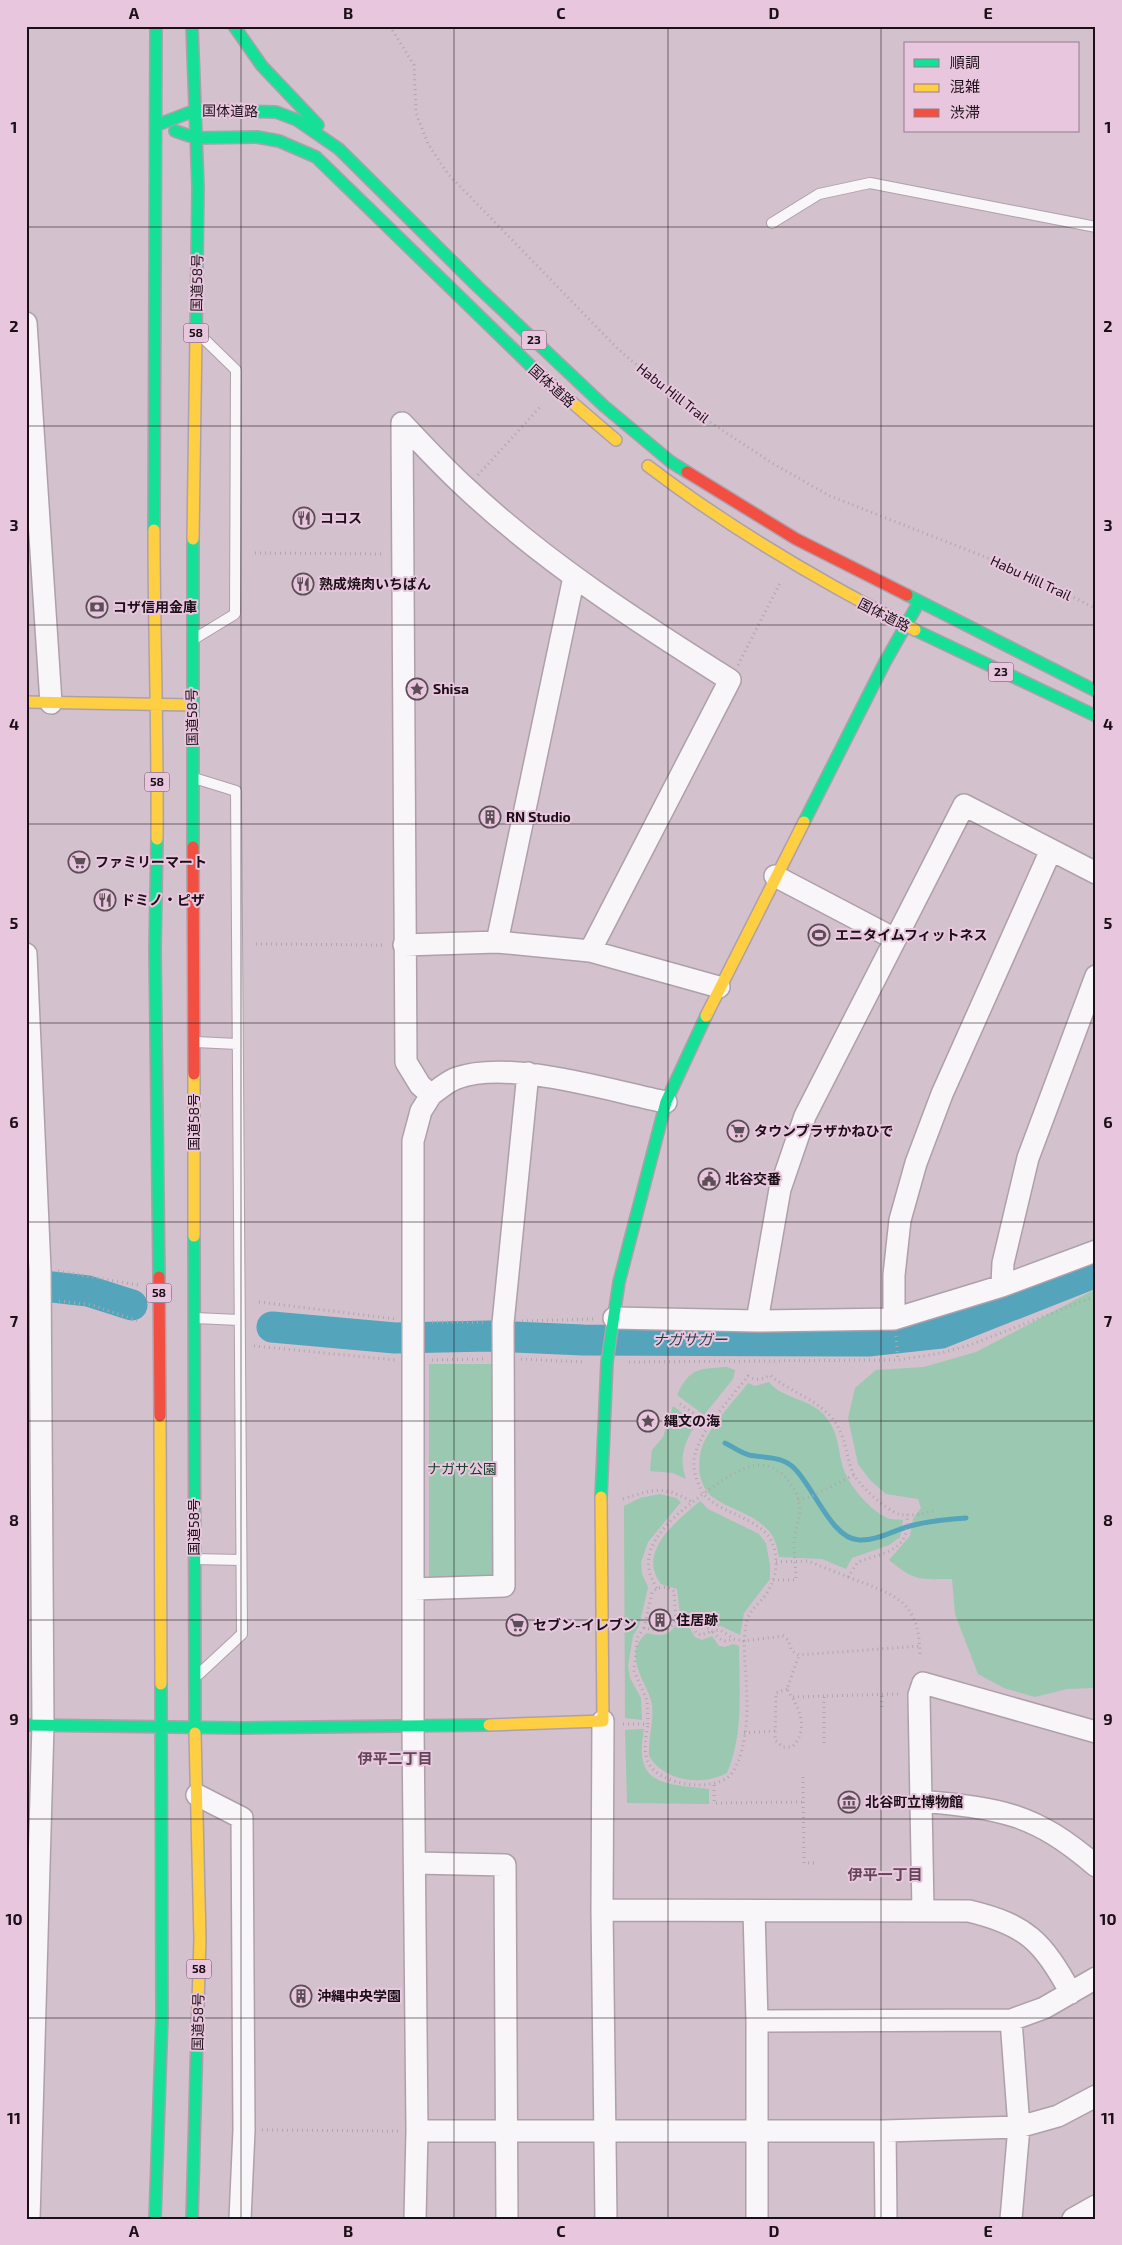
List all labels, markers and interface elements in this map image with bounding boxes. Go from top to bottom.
text: A [129,3,140,22]
text: B [343,3,353,22]
text: C [556,3,566,22]
text: D [769,3,780,22]
text: E [983,3,993,22]
legend [904,42,1080,132]
text: 順調 [950,53,980,71]
text: 混雑 [950,77,980,95]
street label: 国体道路 [202,102,258,119]
text: 渋滞 [950,103,980,121]
text: 1 [11,117,17,136]
text: 1 [1105,117,1111,136]
street label: 国道58号 [187,254,206,312]
text: 2 [9,316,19,335]
text: 2 [1103,316,1113,335]
road number: 58 [184,323,208,342]
road number: 23 [522,330,546,350]
street label: Habu Hill Trail [634,359,714,427]
street label: 国体道路 [526,361,579,411]
restaurant icon: ココス [292,506,316,530]
place label: ココス [320,509,362,526]
text: 3 [9,515,19,534]
text: 3 [1103,515,1113,534]
street label: Habu Hill Trail [988,551,1075,604]
restaurant icon: 熟成焼肉いちばん [291,572,315,596]
place label: 熟成焼肉いちばん [319,575,431,592]
street label: 国体道路 [855,594,913,635]
bank icon: コザ信用金庫 [85,595,109,619]
place label: コザ信用金庫 [113,598,197,615]
road number: 23 [988,662,1014,682]
place icon: Shisa [405,677,429,701]
place label: Shisa [433,680,469,697]
street label: 国道58号 [182,688,201,746]
text: 4 [9,714,19,733]
text: 4 [1103,714,1113,733]
road number: 58 [144,772,170,792]
building icon: RN Studio [478,805,502,829]
place label: RN Studio [506,808,571,825]
supermarket icon: ファミリーマート [67,850,91,874]
place label: ファミリーマート [95,853,207,870]
restaurant icon: ドミノ・ピザ [93,888,117,912]
place label: ドミノ・ピザ [121,891,205,908]
text: 5 [10,913,19,932]
text: 5 [1104,913,1113,932]
sports icon: エニタイムフィットネス [807,923,831,947]
place label: エニタイムフィットネス [835,926,988,943]
street label: 国道58号 [185,1093,202,1151]
text: 6 [9,1112,19,1131]
text: 6 [1103,1112,1113,1131]
supermarket icon: タウンプラザかねひで [726,1119,750,1143]
place label: タウンプラザかねひで [754,1122,894,1139]
public building icon: 北谷交番 [697,1167,721,1191]
place label: 北谷交番 [725,1170,781,1187]
road number: 58 [146,1284,172,1302]
text: 7 [10,1311,19,1330]
text: 7 [1104,1311,1113,1330]
water label: ナガサガー [652,1330,728,1348]
place icon: 縄文の海 [636,1409,660,1433]
place label: 縄文の海 [664,1412,720,1429]
park label: ナガサ公園 [427,1460,497,1477]
street label: 国道58号 [185,1498,202,1556]
text: 8 [9,1510,19,1529]
text: 8 [1103,1510,1113,1529]
building icon: 住居跡 [648,1608,672,1632]
place label: 住居跡 [676,1611,718,1628]
supermarket icon: セブン-イレブン [505,1613,529,1637]
place label: セブン-イレブン [533,1616,637,1633]
text: 9 [9,1709,19,1728]
text: 9 [1103,1709,1113,1728]
district label: 伊平二丁目 [357,1749,433,1767]
museum icon: 北谷町立博物館 [837,1790,861,1814]
place label: 北谷町立博物館 [865,1793,963,1810]
district label: 伊平一丁目 [847,1865,923,1883]
text: 10 [5,1909,23,1928]
text: 10 [1099,1909,1117,1928]
road number: 58 [186,1960,212,1978]
building icon: 沖縄中央学園 [289,1984,313,2008]
place label: 沖縄中央学園 [317,1987,401,2004]
street label: 国道58号 [188,1993,207,2051]
text: 11 [7,2108,21,2127]
text: 11 [1101,2108,1115,2127]
text: A [129,2221,140,2240]
text: B [343,2221,353,2240]
text: C [556,2221,566,2240]
text: D [769,2221,780,2240]
text: E [983,2221,993,2240]

